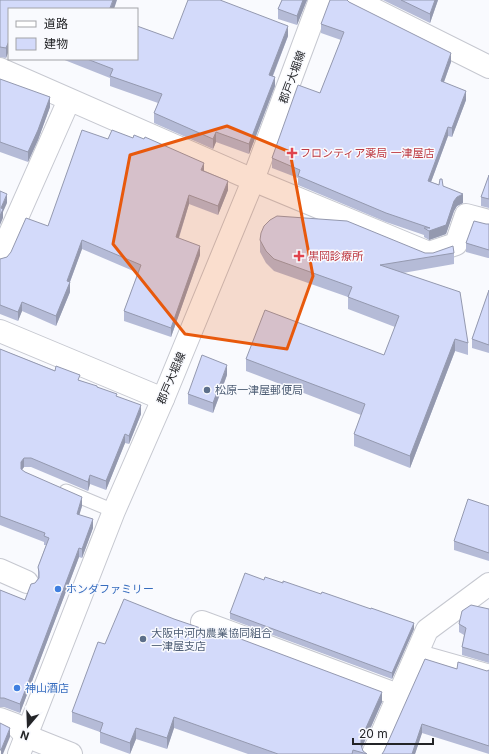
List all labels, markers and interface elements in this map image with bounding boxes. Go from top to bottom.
legend [8,8,138,60]
text: 道路 [44,16,68,31]
text: 建物 [44,36,68,51]
street label: 郡戸大堀線 [276,49,308,105]
place label: フロンティア薬局 一津屋店 [300,146,434,160]
marker: フロンティア薬局 一津屋店 [287,148,297,158]
place label: 黒岡診療所 [308,249,364,263]
marker: 黒岡診療所 [293,250,305,262]
street label: 郡戸大堀線 [154,350,188,406]
place label: 松原一津屋郵便局 [215,383,303,397]
marker: 松原一津屋郵便局 [202,385,212,395]
place label: ホンダファミリー [66,582,154,596]
marker: ホンダファミリー [53,584,63,594]
place label: 大阪中河内農業協同組合 一津屋支店 [151,626,272,653]
marker: 大阪中河内農業協同組合 一津屋支店 [138,634,148,644]
place label: 神山酒店 [25,681,69,695]
marker: 神山酒店 [12,683,22,693]
north arrow [8,706,48,746]
scale bar [353,720,433,746]
text: 20 m [359,726,388,741]
text: N [18,727,31,743]

